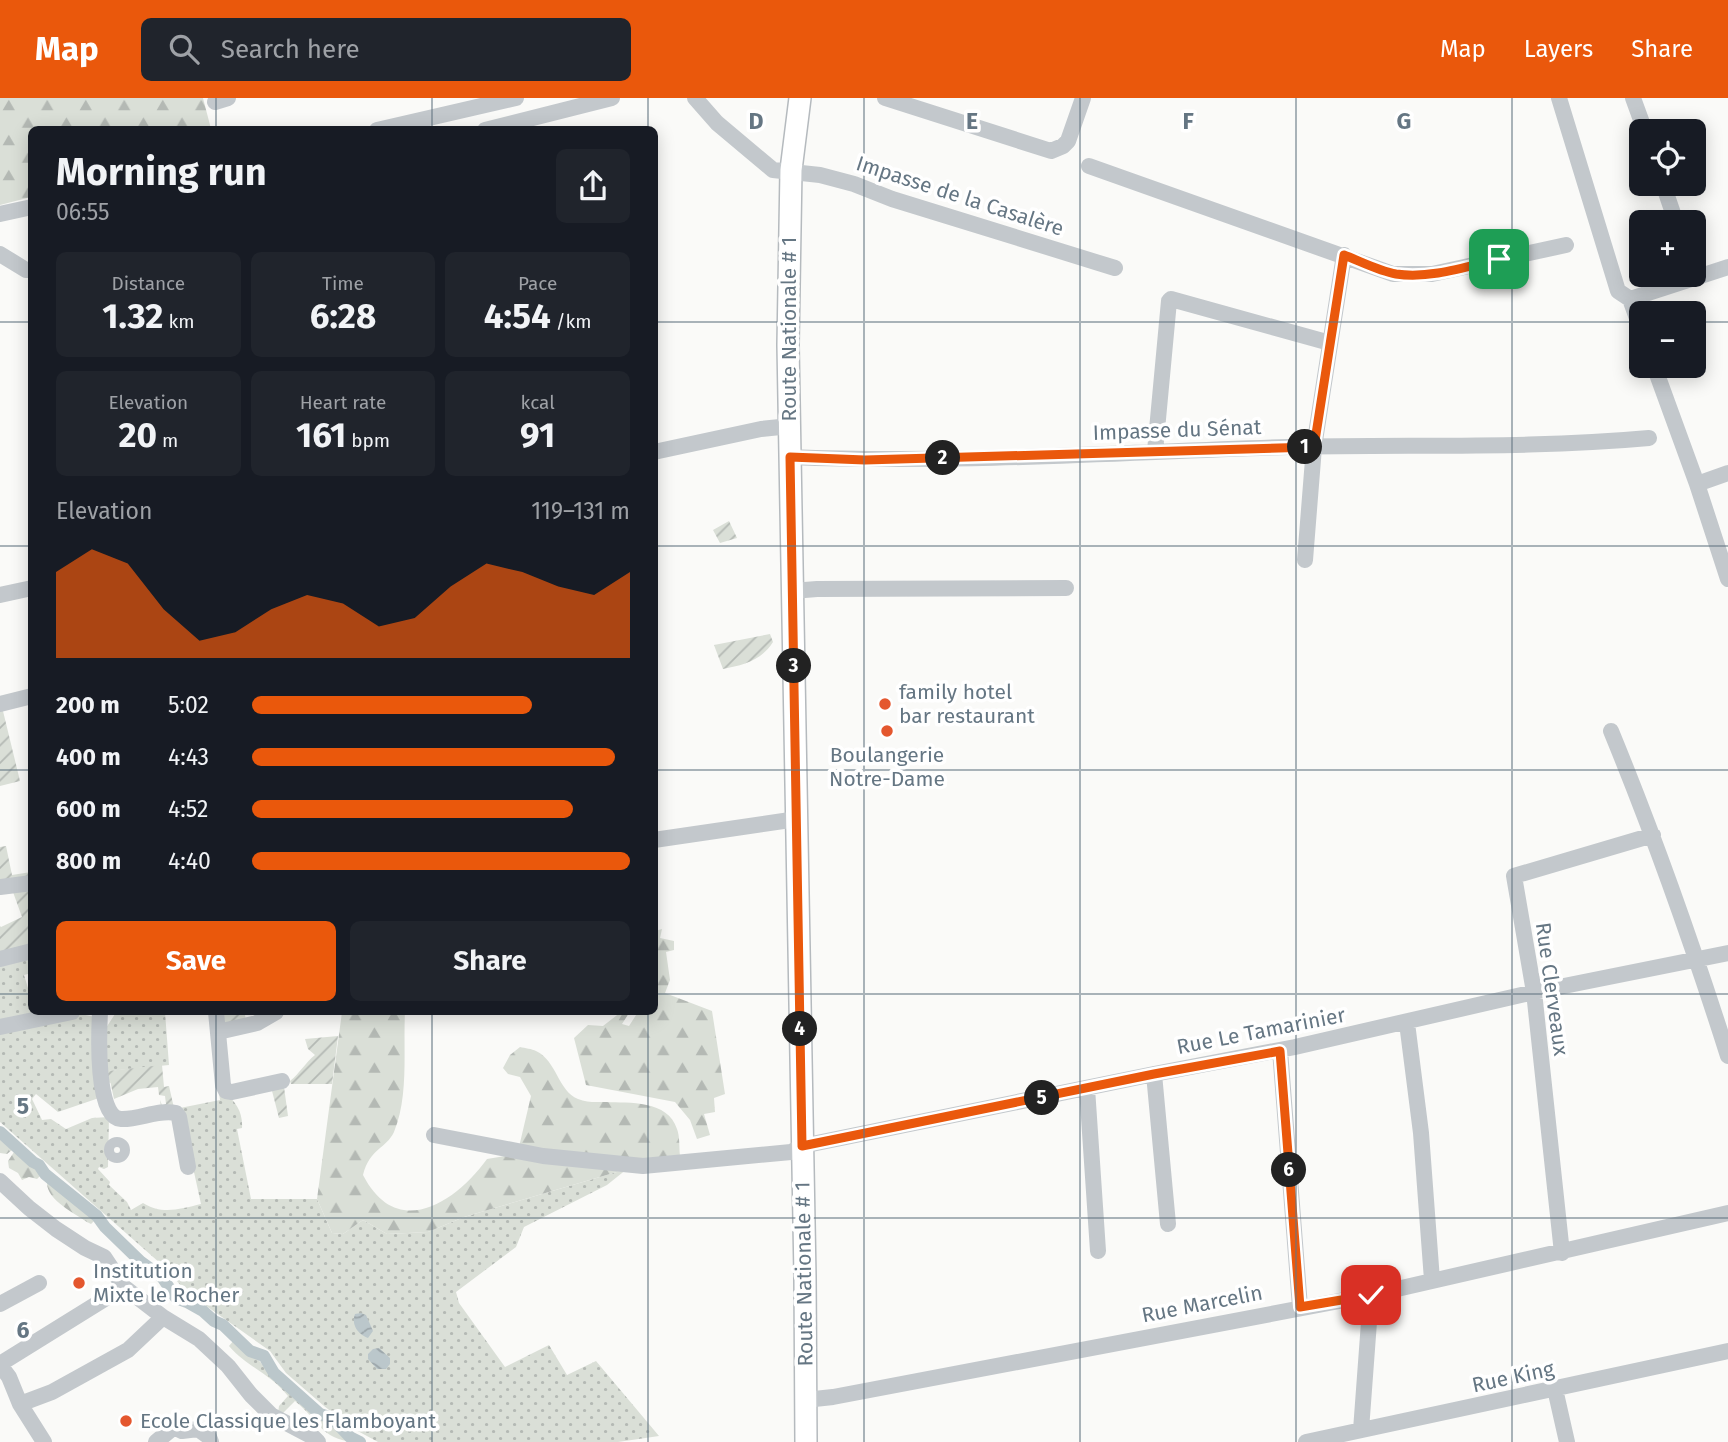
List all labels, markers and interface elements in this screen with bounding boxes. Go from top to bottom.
search box [141,18,631,81]
text: Map [35,29,99,69]
icon: search [165,30,203,68]
text: Search here [221,34,360,65]
text: Map [1440,35,1486,63]
text: Layers [1524,35,1593,63]
text: Share [1631,35,1693,63]
text: D [749,107,764,135]
text: E [966,107,978,135]
text: F [1182,107,1194,135]
text: G [1397,107,1411,135]
map controls [1629,119,1706,378]
button: locate [1629,119,1706,196]
text: Morning run [56,149,267,195]
button: share [556,149,630,223]
street label: Impasse de la Casalère [853,150,1067,242]
text: 06:55 [56,198,110,226]
button: + [1629,210,1706,287]
pin [1469,229,1529,289]
street label: Route Nationale # 1 [776,237,802,421]
icon: arrive [1480,240,1518,278]
text: Distance [111,272,185,295]
text: Time [322,272,364,295]
text: Pace [518,272,557,295]
text: 1.32 [102,295,163,337]
text: 6:28 [310,295,376,337]
text: 4:54 [484,295,551,337]
button: − [1629,301,1706,378]
text: km [163,310,194,333]
text: /km [551,310,592,333]
text: Elevation [109,391,188,414]
text: Heart rate [300,391,386,414]
text: kcal [521,391,555,414]
text: 20 [118,414,157,456]
text: 161 [296,414,346,456]
text: 91 [520,414,555,456]
street label: Impasse du Sénat [1092,414,1262,446]
text: m [157,429,178,452]
text: bpm [346,429,390,452]
pin: 1 [1288,430,1322,464]
text: 1 [1300,435,1309,458]
pin: 2 [926,440,960,476]
text: 2 [938,446,947,469]
text: Elevation [56,497,152,525]
text: 119–131 m [531,497,630,525]
pin: 3 [776,648,812,684]
text: 3 [789,654,798,677]
place label: family hotel bar restaurant [899,679,1035,729]
text: 200 m [56,691,120,719]
text: 5:02 [168,691,209,719]
marker: family hotel bar restaurant [877,696,893,712]
marker: Boulangerie Notre-Dame [879,723,895,739]
place label: Boulangerie Notre-Dame [829,742,945,792]
text: 400 m [56,743,121,771]
text: 4:43 [168,743,209,771]
text: 600 m [56,795,121,823]
text: 4:52 [168,795,208,823]
text: 800 m [56,847,121,875]
text: 4:40 [168,847,211,875]
button: Save [56,921,336,1001]
button: Share [350,921,630,1001]
street label: Rue Clerveaux [1530,921,1574,1058]
street label: Rue Le Tamarinier [1174,1002,1348,1060]
pin: 4 [782,1012,818,1046]
text: 4 [794,1017,805,1040]
pin: 5 [1024,1080,1060,1116]
text: 5 [1036,1086,1047,1109]
text: 5 [17,1092,29,1120]
pin: 6 [1272,1152,1306,1188]
text: 6 [1283,1158,1294,1181]
street label: Route Nationale # 1 [789,1181,819,1367]
place label: Institution Mixte le Rocher [93,1258,239,1308]
pin [1341,1265,1401,1325]
marker: Institution Mixte le Rocher [71,1275,87,1291]
icon: check [1352,1276,1390,1314]
street label: Rue Marcelin [1139,1280,1265,1328]
text: 6 [17,1316,30,1344]
street label: Rue King [1469,1356,1557,1398]
place label: Ecole Classique les Flamboyant [140,1408,436,1434]
marker: Ecole Classique les Flamboyant [118,1413,134,1429]

